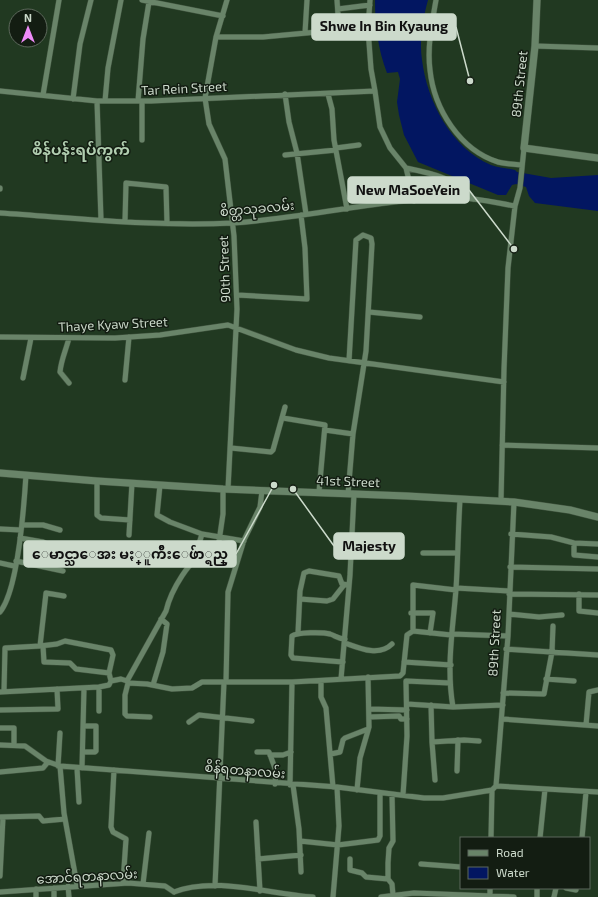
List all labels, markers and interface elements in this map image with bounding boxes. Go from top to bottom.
north arrow [8,8,48,48]
text: N [24,11,32,24]
callout: Shwe In Bin Kyaung [312,14,456,40]
text: Shwe In Bin Kyaung [320,17,448,34]
street label: 89th Street [508,50,530,118]
street label: Tar Rein Street [141,78,227,98]
district label: စိန်ပန်းရပ်ကွက် [32,140,130,162]
callout: New MaSoeYein [348,177,469,203]
text: New MaSoeYein [356,181,460,198]
street label: စိတ္တသုခလမ်း [219,197,295,222]
street label: 90th Street [215,235,233,303]
street label: Thaye Kyaw Street [58,313,168,335]
street label: 41st Street [316,472,380,490]
callout: Majesty [334,533,404,559]
text: Majesty [342,537,396,554]
callout: ေမာင္သာေအး မႏ္ူက်ီးေဖ်ာ္ရည္ [24,541,236,567]
text: ေမာင္သာေအး မႏ္ူက်ီးေဖ်ာ္ရည္ [32,544,228,566]
street label: 89th Street [484,609,504,677]
street label: စိန်ရတနာလမ်း [204,759,286,784]
legend [460,837,590,889]
text: Road [496,845,524,859]
street label: အောင်ရတနာလမ်း [36,865,138,890]
text: Water [496,865,530,879]

